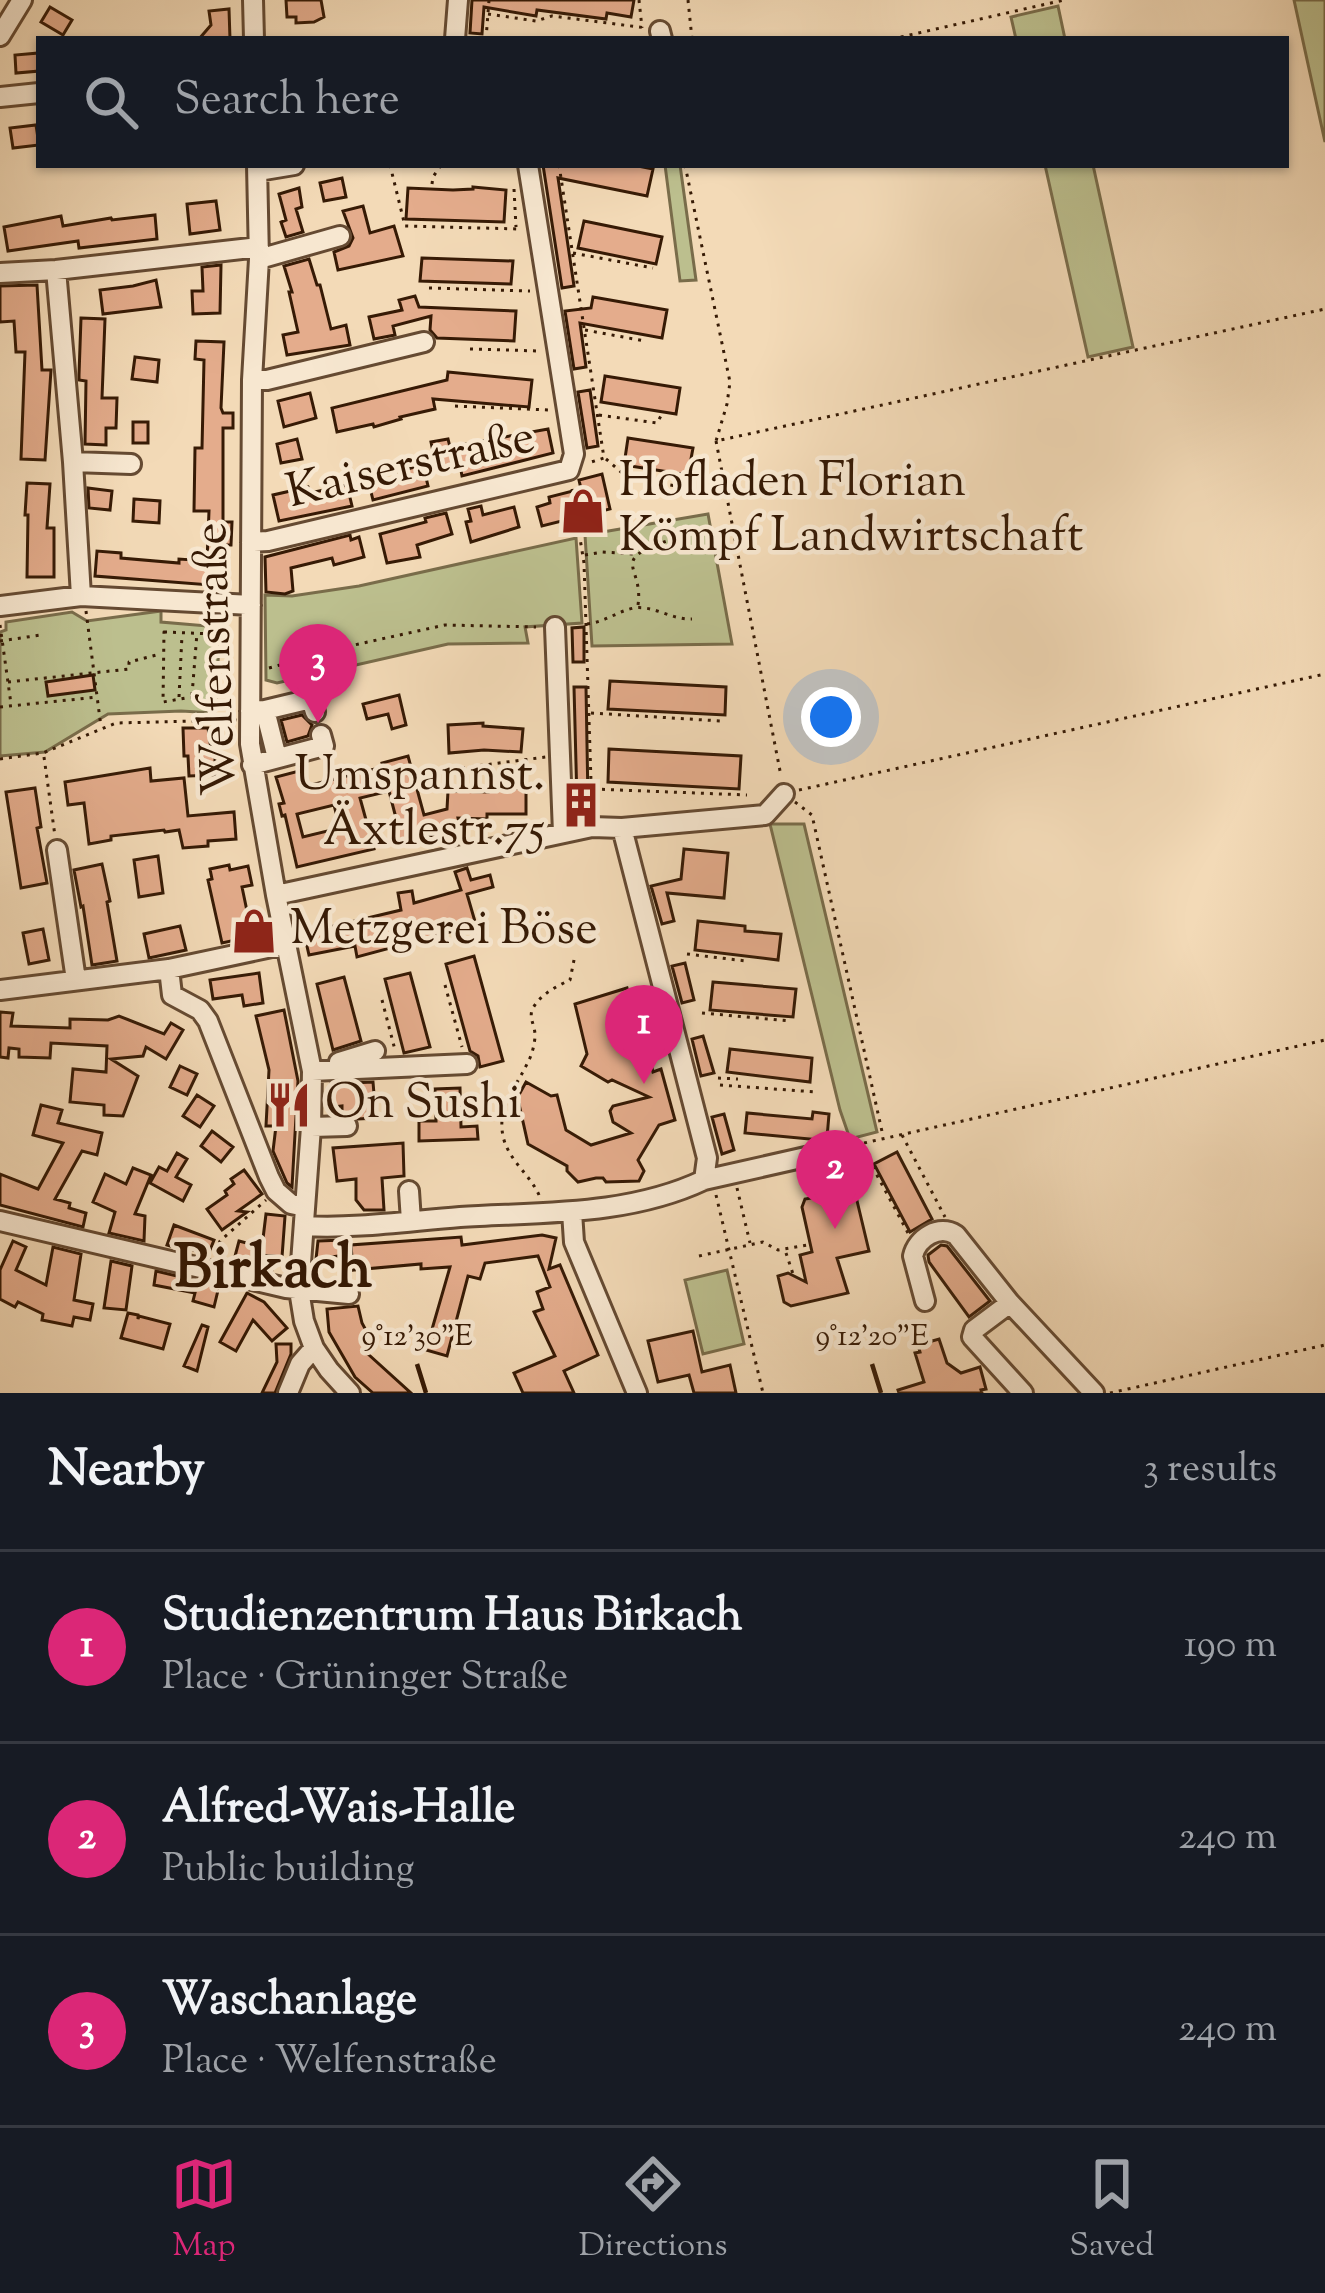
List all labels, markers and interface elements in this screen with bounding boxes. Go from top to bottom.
search box [36,36,1289,168]
icon: search [78,69,144,135]
text: Search here [174,70,400,135]
street label: Kaiserstraße [280,405,542,529]
place label: Hofladen Florian Kömpf Landwirtschaft [619,449,1083,573]
shop icon: Hofladen Florian Kömpf Landwirtschaft [558,486,608,536]
street label: Welfenstraße [179,521,257,797]
pin: 3 [279,624,357,723]
your location [801,687,861,747]
place label: Umspannst. Äxtlestr.75 [294,743,545,867]
building icon: Umspannst. Äxtlestr.75 [556,780,606,830]
place label: Metzgerei Böse [290,897,598,966]
shop icon: Metzgerei Böse [229,906,279,956]
pin: 1 [605,985,683,1084]
place label: On Sushi [325,1071,521,1140]
restaurant icon: On Sushi [264,1080,314,1130]
pin: 2 [796,1130,874,1229]
district label: Birkach [174,1228,372,1315]
text: 9°12'30"E [361,1316,473,1359]
text: 9°12'20"E [815,1316,929,1359]
text: Nearby [48,1435,205,1508]
text: 3 results [1143,1443,1277,1499]
text: Studienzentrum Haus Birkach [162,1586,742,1651]
text: 1 [80,1619,94,1675]
text: 190 m [1184,1619,1277,1675]
text: Place · Grüninger Straße [162,1651,568,1707]
text: Alfred-Wais-Halle [162,1778,515,1843]
text: 2 [78,1811,96,1867]
text: 240 m [1178,1811,1277,1867]
text: Public building [162,1843,415,1899]
text: Waschanlage [162,1970,417,2035]
text: 3 [79,2003,95,2059]
text: 240 m [1178,2003,1277,2059]
text: Place · Welfenstraße [162,2035,497,2091]
tab: Map [171,2151,237,2271]
tab: Directions [579,2151,728,2271]
tab: Saved [1069,2151,1154,2271]

